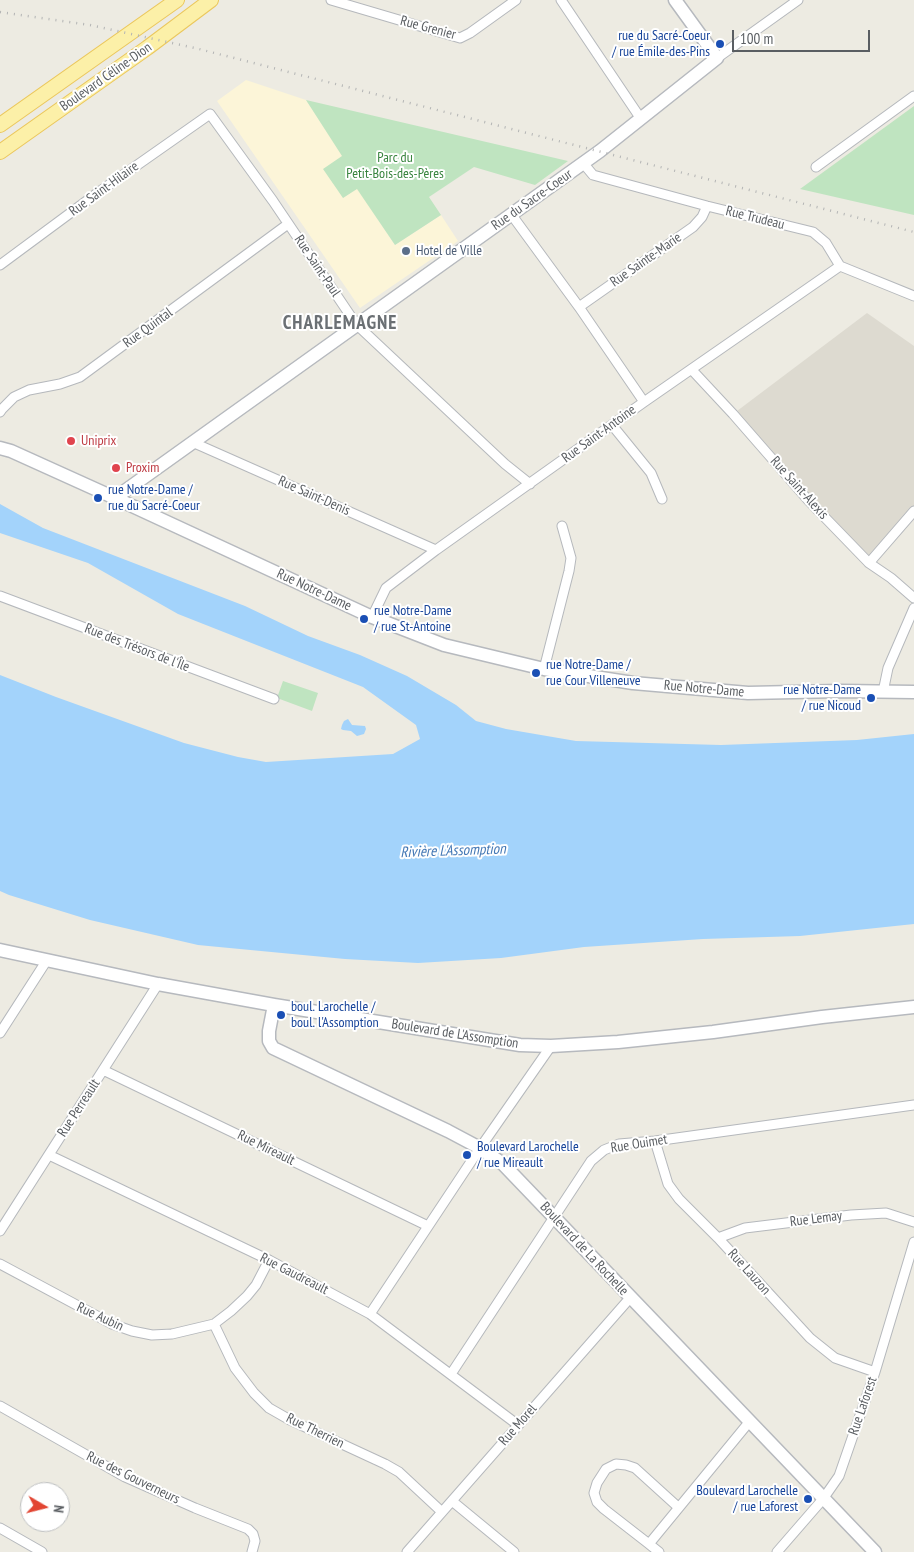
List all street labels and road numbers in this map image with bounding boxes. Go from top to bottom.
street label: Rue Grenier [398,13,458,43]
street label: Boulevard Céline-Dion [57,39,155,115]
street label: Rue Saint-Hilaire [66,158,142,220]
street label: Rue du Sacre-Coeur [488,166,576,234]
street label: Rue Trudeau [724,203,786,233]
street label: Rue Sainte-Marie [607,229,685,291]
street label: Rue Saint-Paul [290,232,344,300]
street label: Rue Quintal [120,304,176,352]
street label: Rue Saint-Antoine [559,402,639,466]
street label: Rue Saint-Alexis [766,453,832,523]
street label: Rue Saint-Denis [275,473,353,519]
street label: Rue Notre-Dame [274,565,354,615]
street label: Rue des Trésors de l'Île [82,620,192,676]
street label: Rue Notre-Dame [663,677,745,701]
street label: Boulevard de L'Assomption [390,1016,520,1052]
street label: Rue Perreault [54,1076,104,1140]
street label: Rue Mireault [234,1127,298,1169]
street label: Rue Ouimet [609,1131,669,1157]
street label: Boulevard de La Rochelle [536,1199,632,1299]
street label: Rue Lemay [789,1207,843,1231]
street label: Rue Lauzon [724,1246,774,1298]
street label: Rue Gaudreault [257,1250,331,1298]
street label: Rue Aubin [74,1299,126,1335]
street label: Rue Laforest [845,1375,881,1437]
street label: Rue Morel [495,1401,541,1449]
street label: Rue Therrien [283,1410,347,1452]
street label: Rue des Gouverneurs [84,1448,182,1508]

